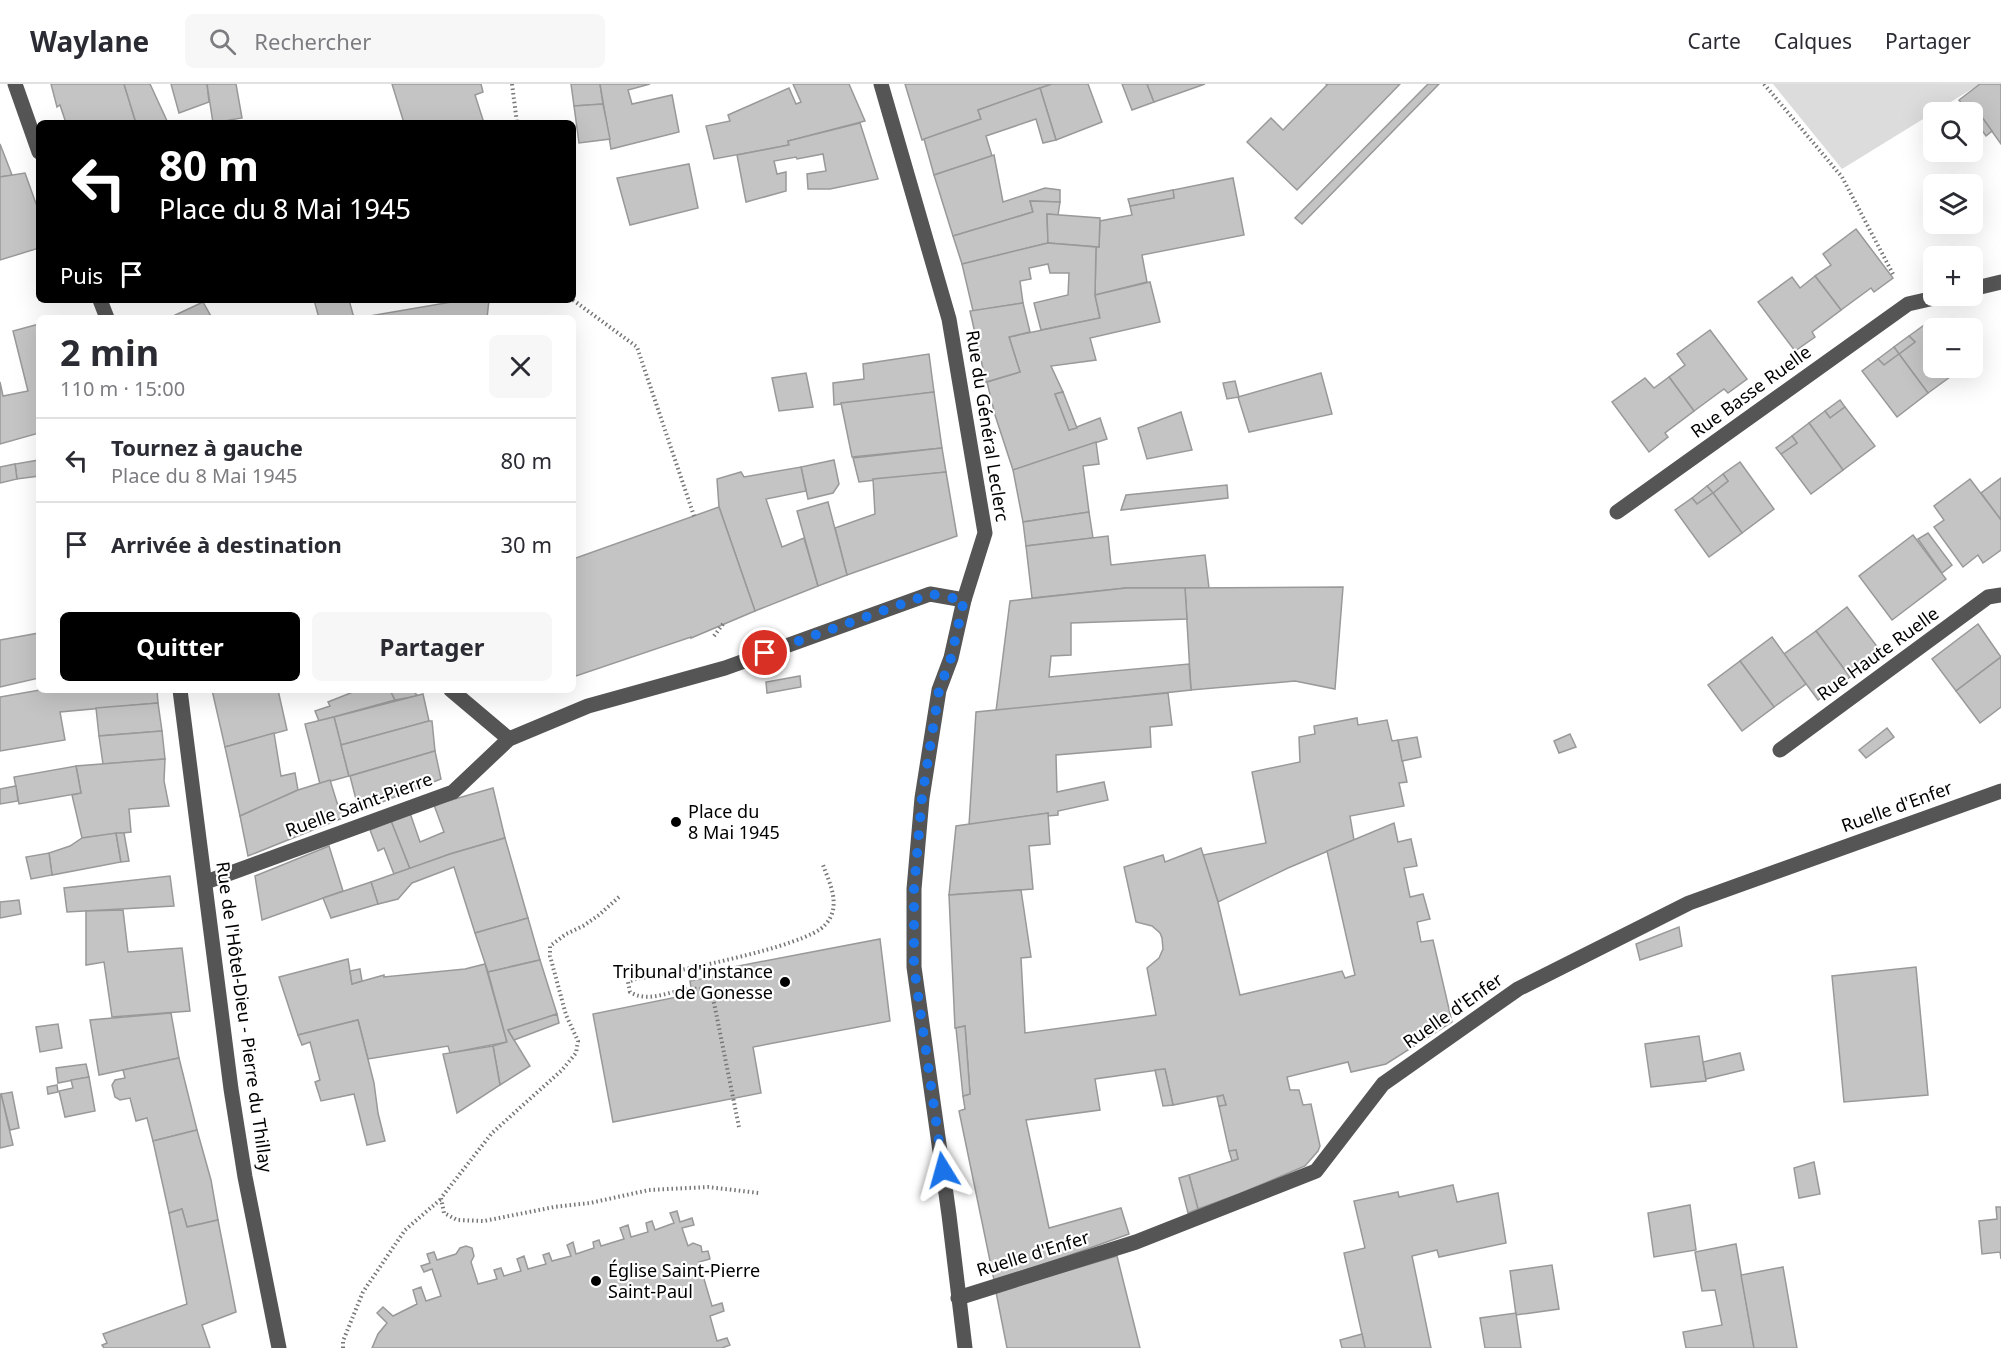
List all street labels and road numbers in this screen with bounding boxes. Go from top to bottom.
street label: Rue du Général Leclerc [961,328,1015,524]
street label: Rue Basse Ruelle [1686,339,1815,443]
street label: Rue Haute Ruelle [1812,601,1943,705]
street label: Ruelle Saint-Pierre [282,766,436,842]
street label: Ruelle d'Enfer [1838,775,1956,837]
street label: Rue de l'Hôtel-Dieu - Pierre du Thillay [211,860,279,1175]
street label: Ruelle d'Enfer [1398,967,1508,1053]
street label: Ruelle d'Enfer [973,1224,1093,1282]

